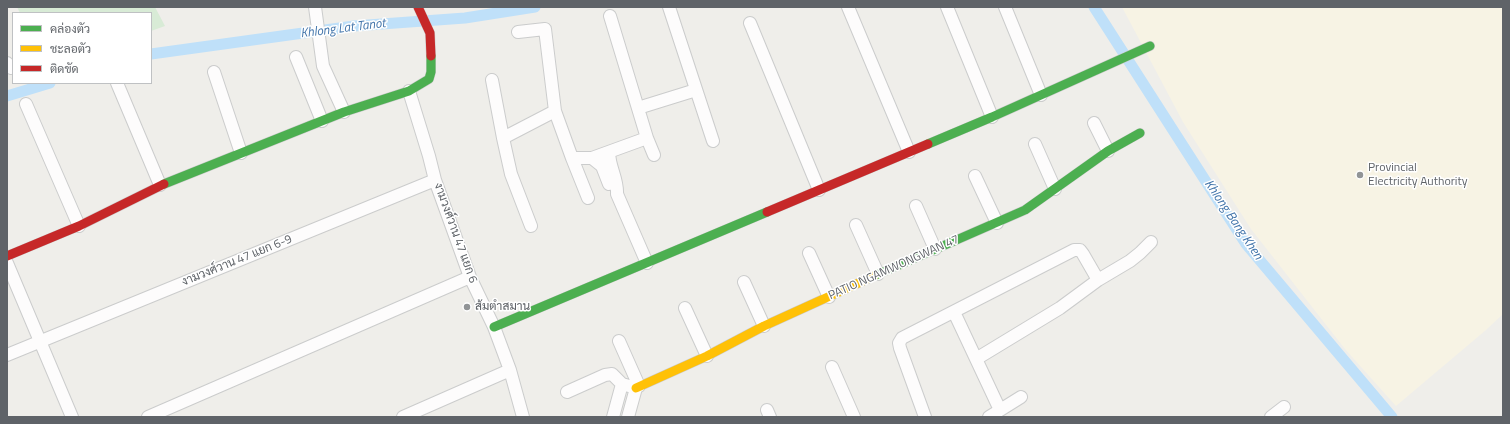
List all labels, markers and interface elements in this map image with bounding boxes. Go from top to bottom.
legend [12,12,152,84]
water label: Khlong Lat Tanot [300,16,386,42]
text: คล่องตัว [50,19,90,38]
text: ชะลอตัว [50,39,91,58]
text: ติดขัด [50,59,79,78]
place label: Provincial Electricity Authority [1368,161,1468,189]
marker: Provincial Electricity Authority [1355,170,1365,180]
water label: Khlong Bang Khen [1201,177,1265,263]
street label: งามวงศ์วาน 47 แยก 6 [430,181,480,285]
street label: งามวงศ์วาน 47 แยก 6-9 [180,232,294,290]
street label: PATIO NGAMWONGWAN 47 [826,233,962,303]
place label: ส้มตำสมาน [475,300,530,314]
marker: ส้มตำสมาน [462,302,472,312]

